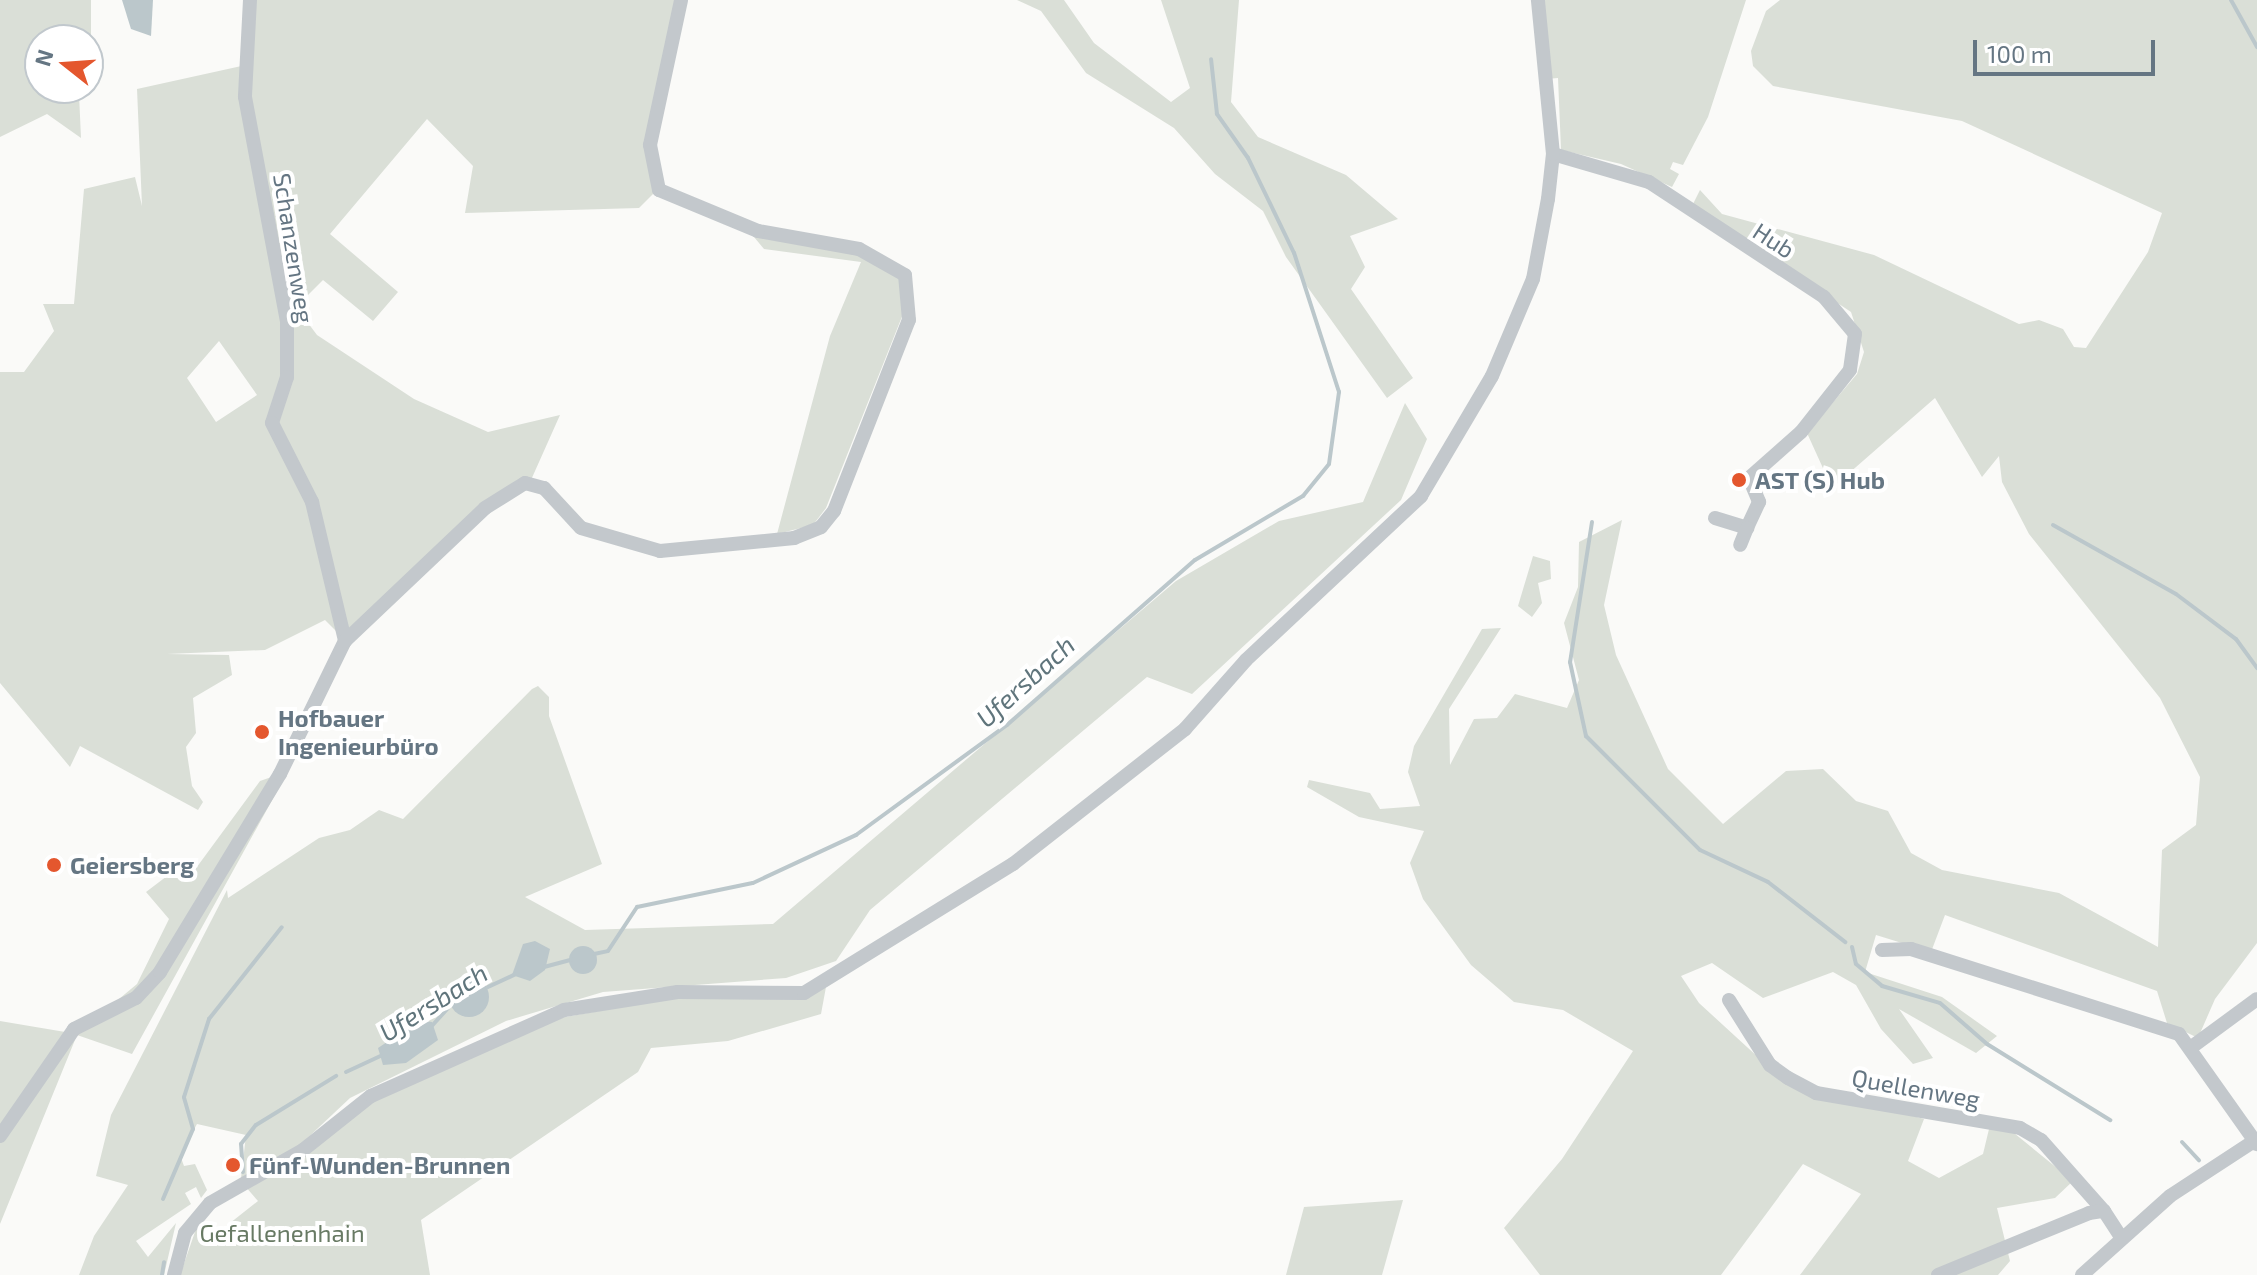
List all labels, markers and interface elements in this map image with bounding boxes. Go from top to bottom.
north arrow [24,24,104,104]
scale bar [1977,24,2159,74]
text: 100 m [1987,39,2052,68]
text: N [28,46,58,69]
street label: Schanzenweg [268,171,320,325]
street label: Hub [1748,216,1800,264]
place label: AST (S) Hub [1755,466,1885,494]
marker: AST (S) Hub [1730,471,1748,489]
water label: Ufersbach [969,629,1081,733]
place label: Hofbauer Ingenieurbüro [278,704,439,760]
marker: Hofbauer Ingenieurbüro [253,723,271,741]
place label: Geiersberg [70,851,194,879]
marker: Geiersberg [45,856,63,874]
water label: Ufersbach [373,956,493,1048]
street label: Quellenweg [1850,1063,1982,1113]
place label: Fünf-Wunden-Brunnen [249,1151,510,1179]
marker: Fünf-Wunden-Brunnen [224,1156,242,1174]
park label: Gefallenenhain [199,1219,365,1247]

